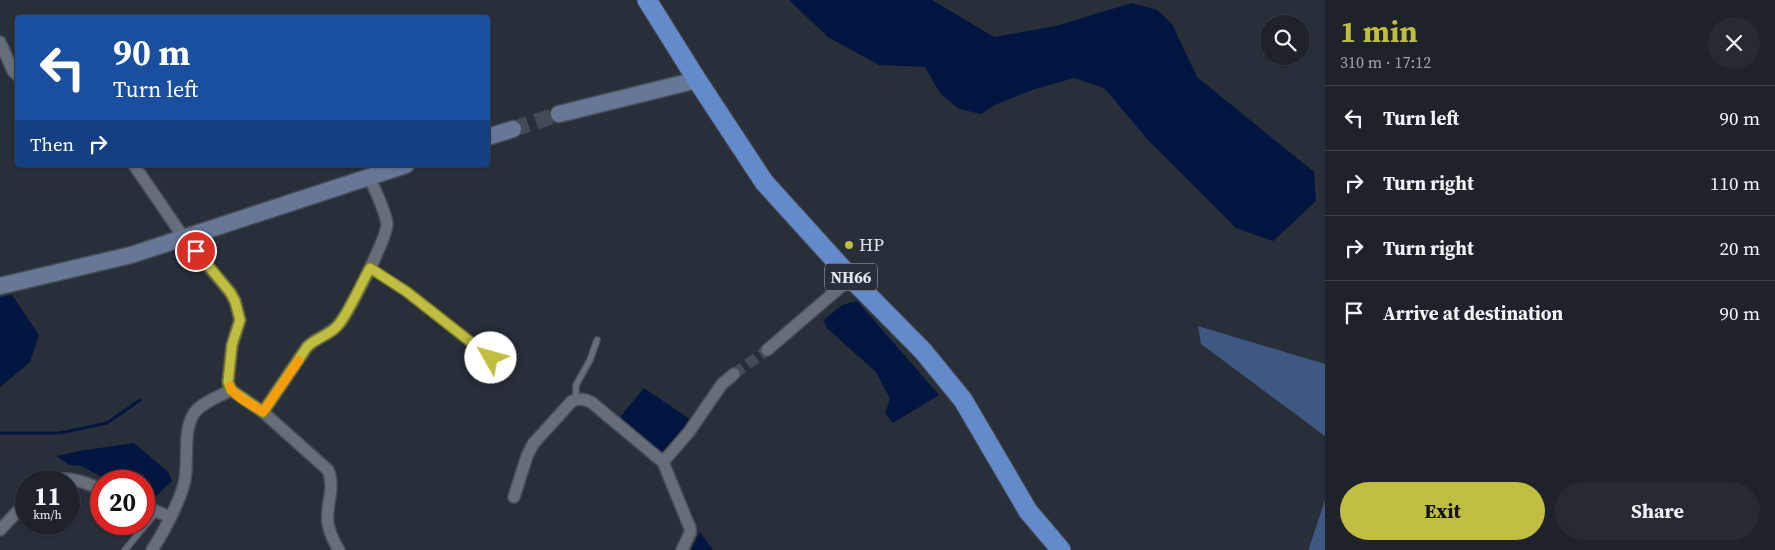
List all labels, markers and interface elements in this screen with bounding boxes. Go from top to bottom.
text: 1 min [1340,11,1418,52]
map controls [1260,15,1310,65]
button: search [1260,15,1310,65]
button: close [1708,17,1760,69]
text: 90 m [113,29,190,77]
icon: left [30,35,95,100]
text: 310 m · 17:12 [1340,51,1431,73]
text: Turn left [113,74,198,104]
icon: left [1340,104,1368,132]
text: Turn left [1383,105,1459,131]
text: 90 m [1719,105,1760,131]
icon: right [84,130,112,158]
text: Then [30,131,74,157]
icon: right [1340,169,1368,197]
text: Turn right [1383,170,1474,196]
text: 110 m [1710,170,1760,196]
pin [175,230,217,272]
place label: HP [859,232,884,257]
icon: right [1340,234,1368,262]
text: Turn right [1383,235,1474,261]
text: 20 m [1719,235,1760,261]
icon: arrive [182,237,210,265]
marker: HP [843,239,855,251]
road number: NH66 [825,264,877,290]
icon: arrive [1340,299,1368,327]
text: Arrive at destination [1383,300,1563,326]
text: 90 m [1719,300,1760,326]
position arrow [464,331,516,383]
speed limit sign: 20 [90,470,155,535]
text: 11 [34,479,61,513]
button: Exit [1340,482,1545,540]
button: Share [1555,482,1760,540]
text: km/h [33,507,62,523]

